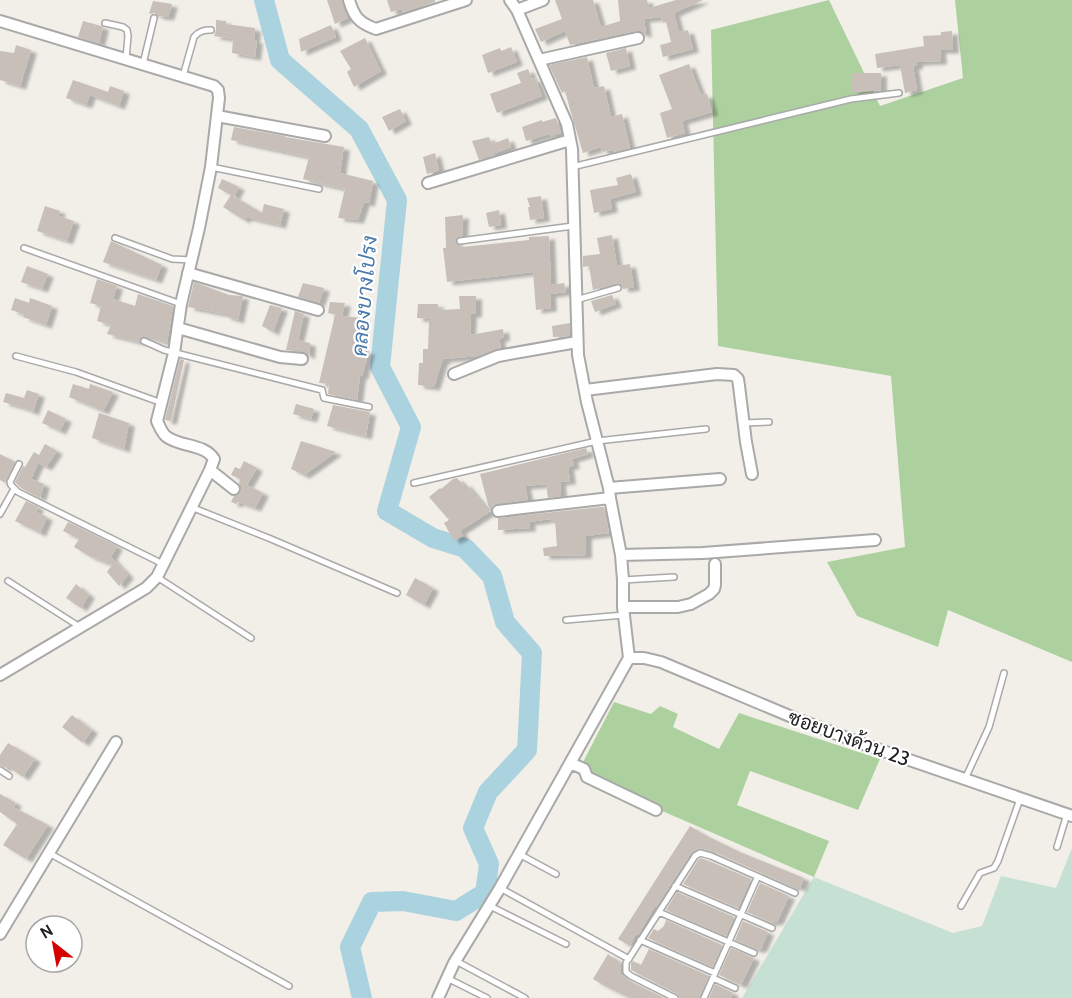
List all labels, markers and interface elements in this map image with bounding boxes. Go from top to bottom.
water label: คลองบางโปรง [346,234,382,358]
street label: ซอยบางด้วน 23 [785,705,913,771]
north arrow [24,914,84,974]
text: N [37,921,56,943]

